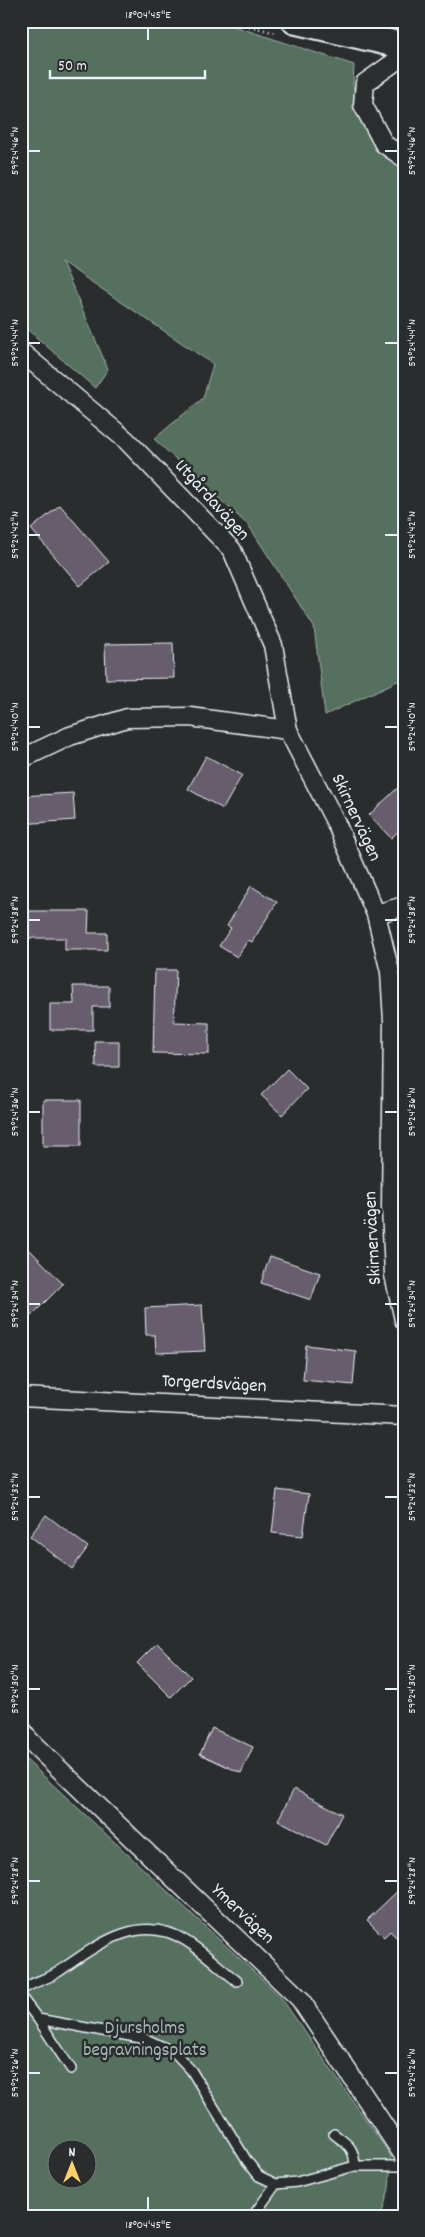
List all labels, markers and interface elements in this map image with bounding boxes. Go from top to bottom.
text: 18°04'45"E [125,7,171,24]
scale bar [50,48,205,80]
text: 50 m [58,56,87,78]
text: 59°24'46"N [7,127,24,175]
text: 59°24'46"N [404,127,421,175]
text: 59°24'44"N [7,319,24,367]
text: 59°24'44"N [404,319,421,367]
street label: Utgårdavägen [167,454,255,548]
text: 59°24'42"N [7,511,24,559]
text: 59°24'42"N [404,511,421,559]
text: 59°24'40"N [7,702,24,752]
text: 59°24'40"N [404,702,421,752]
street label: Skirnervägen [323,770,387,866]
text: 59°24'38"N [7,896,24,944]
text: 59°24'38"N [404,896,421,944]
text: 59°24'36"N [7,1087,24,1136]
text: 59°24'36"N [404,1087,421,1136]
street label: Skirnervägen [358,1190,390,1286]
text: 59°24'34"N [7,1280,24,1328]
text: 59°24'34"N [404,1280,421,1328]
street label: Torgerdsvägen [161,1369,267,1401]
text: 59°24'32"N [7,1473,24,1521]
text: 59°24'32"N [404,1473,421,1521]
text: 59°24'30"N [7,1664,24,1714]
text: 59°24'30"N [404,1664,421,1714]
text: 59°24'28"N [7,1857,24,1905]
text: 59°24'28"N [404,1857,421,1905]
street label: Ymervägen [204,1878,280,1952]
park label: Djursholms begravningsplats [83,2016,207,2065]
text: 59°24'26"N [7,2049,24,2097]
text: 59°24'26"N [404,2049,421,2097]
north arrow [48,2140,98,2190]
text: N [69,2143,76,2163]
text: 18°04'45"E [125,2217,171,2234]

